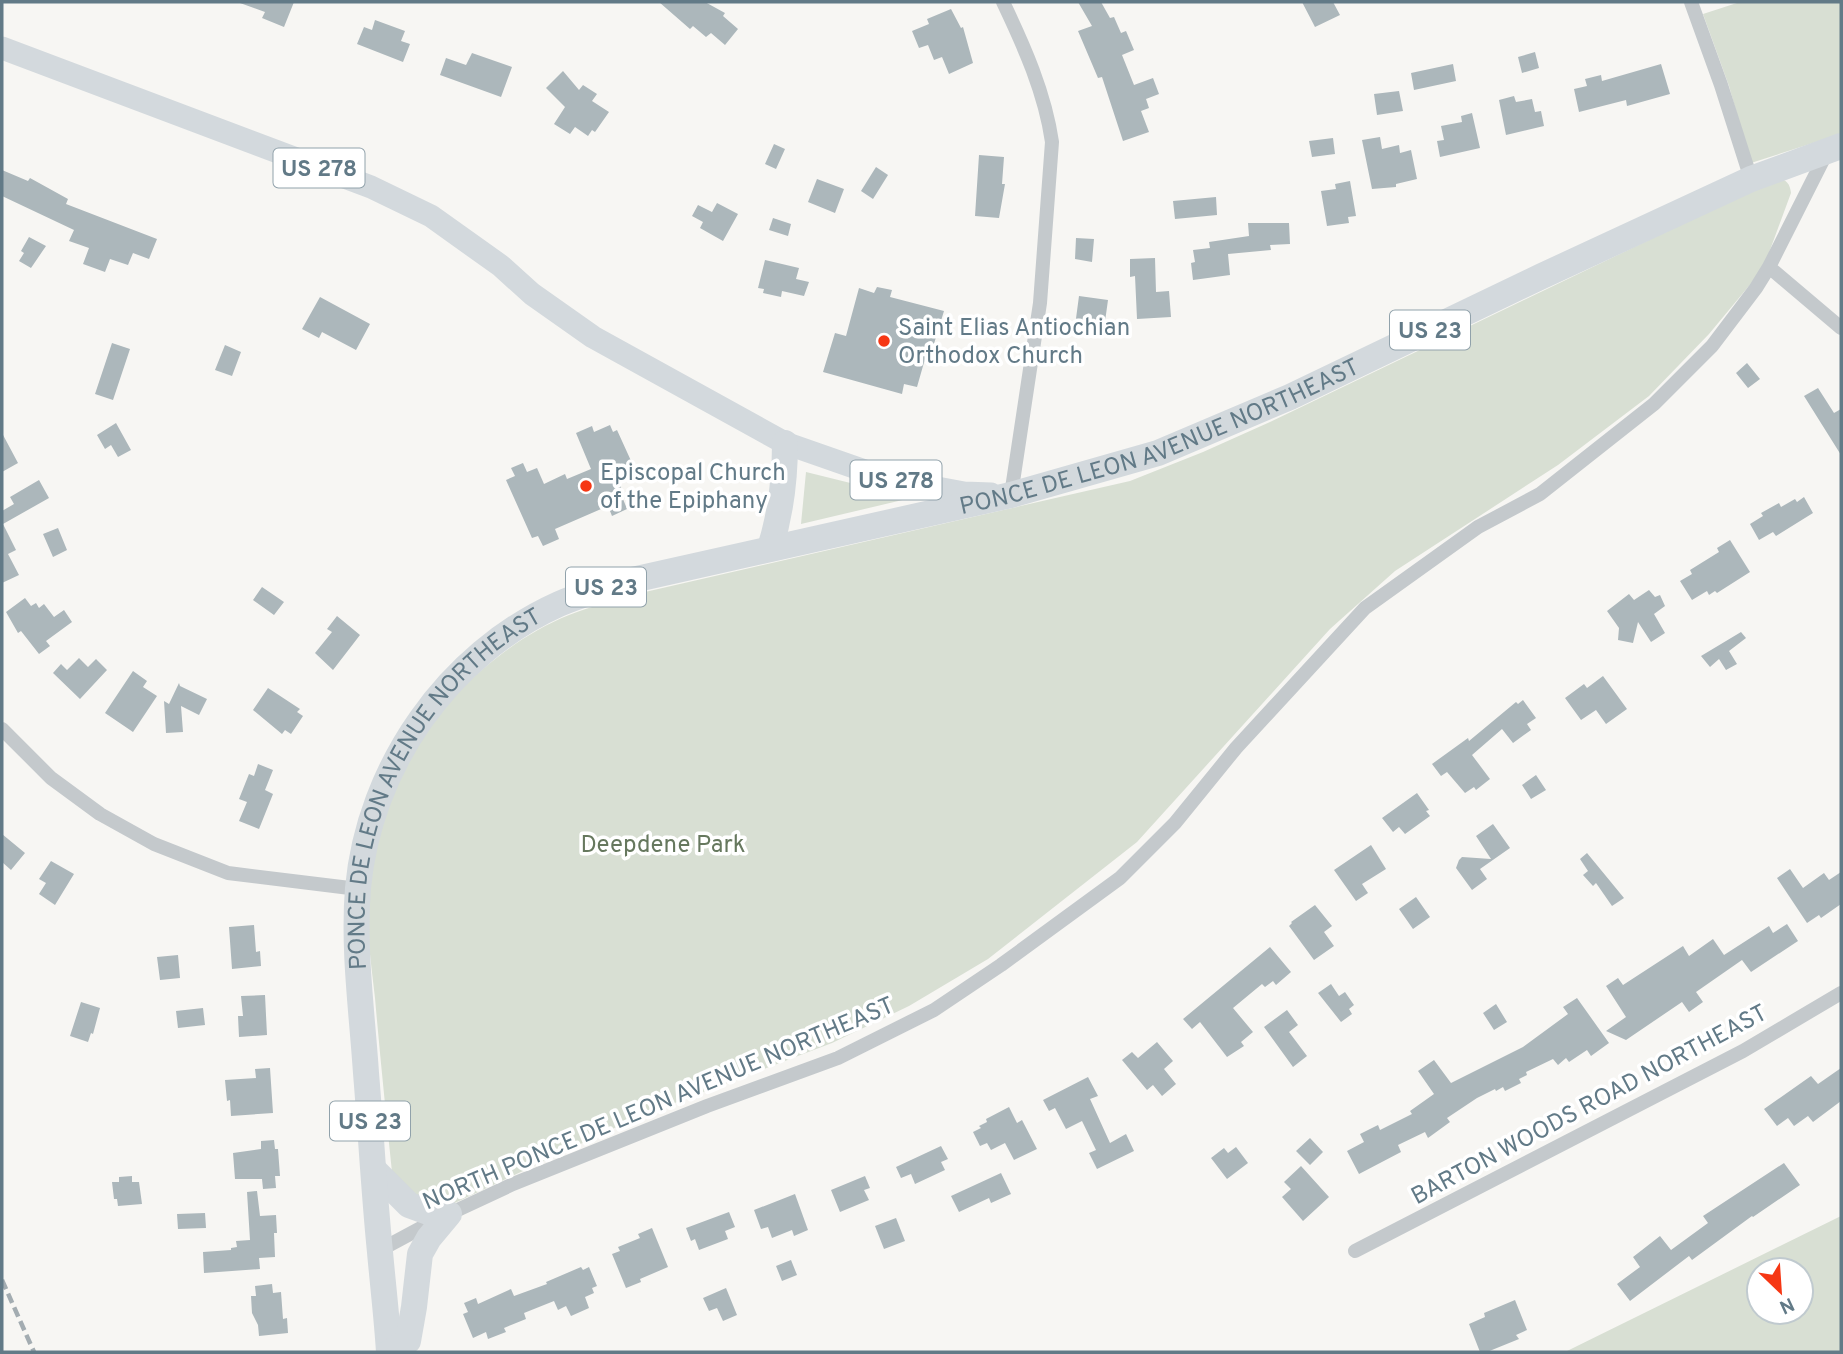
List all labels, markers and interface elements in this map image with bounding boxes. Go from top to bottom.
road number: US 278 [274,148,364,188]
road number: US 23 [1390,310,1470,350]
place label: Saint Elias Antiochian Orthodox Church [898,314,1130,372]
marker: Saint Elias Antiochian Orthodox Church [876,333,892,349]
street label: PONCE DE LEON AVENUE NORTHEAST [957,353,1365,523]
place label: Episcopal Church of the Epiphany [600,459,786,517]
road number: US 278 [850,460,942,500]
marker: Episcopal Church of the Epiphany [578,478,594,494]
road number: US 23 [566,568,646,607]
street label: PONCE DE LEON AVENUE NORTHEAST [343,603,547,971]
park label: Deepdene Park [580,831,746,861]
street label: NORTH PONCE DE LEON AVENUE NORTHEAST [418,992,899,1218]
street label: BARTON WOODS ROAD NORTHEAST [1407,999,1773,1213]
road number: US 23 [330,1102,410,1140]
north arrow [1745,1256,1815,1326]
text: N [1775,1291,1798,1318]

